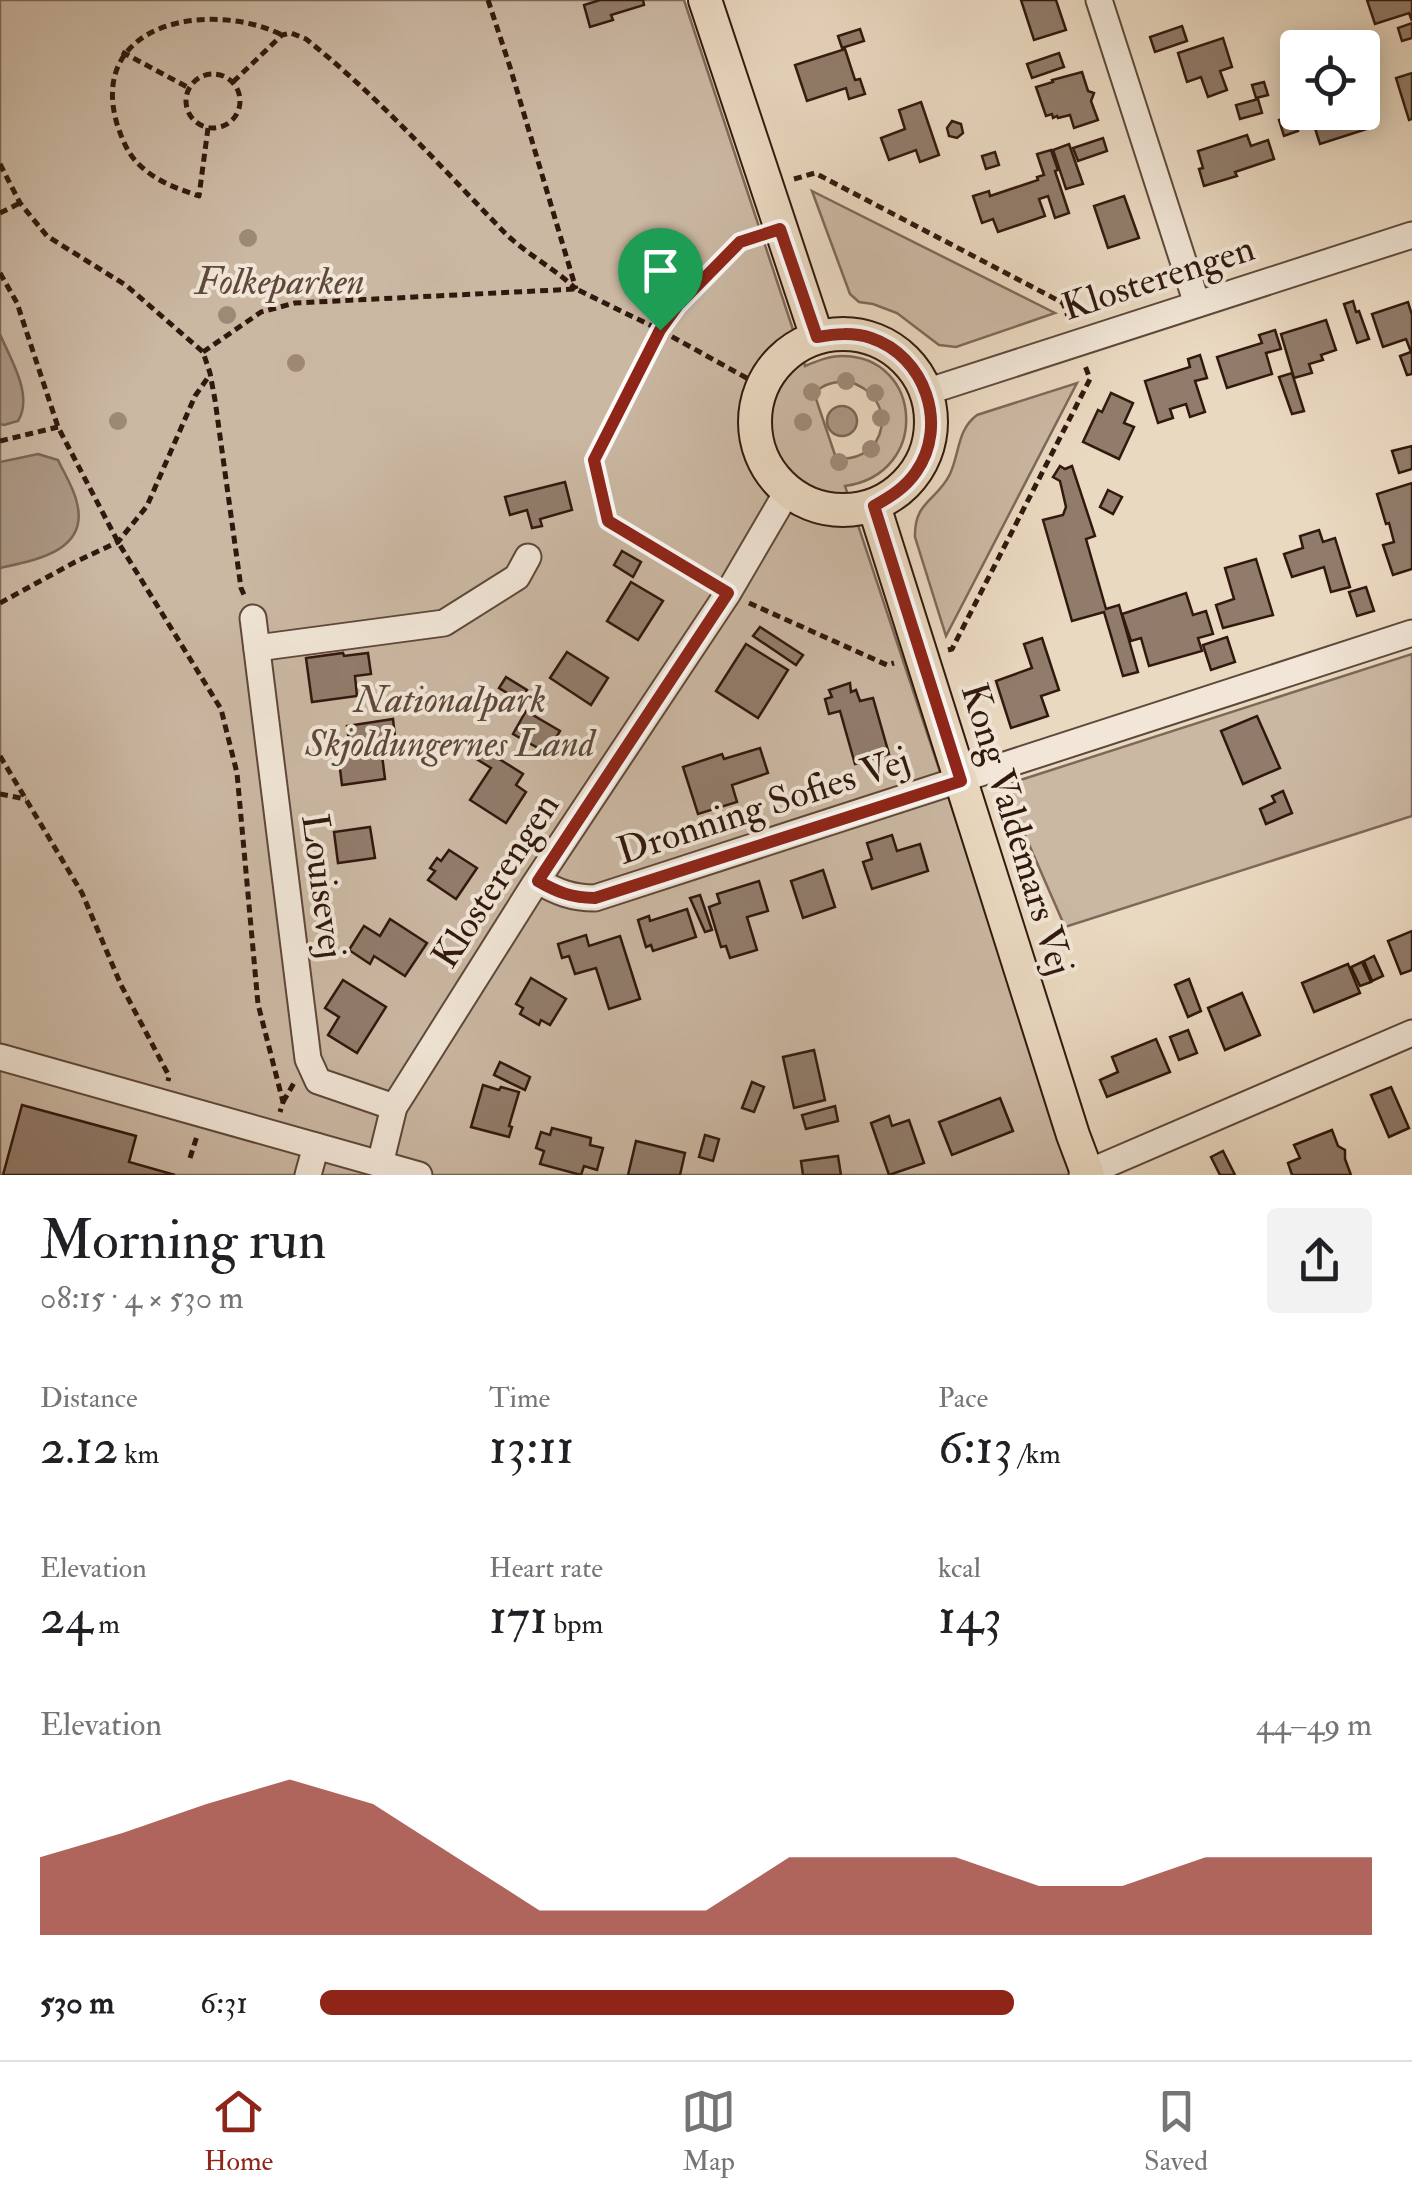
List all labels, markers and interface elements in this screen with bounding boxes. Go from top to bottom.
map controls [1280,30,1380,130]
button: locate [1280,30,1380,130]
street label: Klosterengen [1056,224,1261,332]
pin [618,228,703,331]
icon: arrive [633,243,688,298]
park label: Folkeparken [193,258,365,306]
park label: Nationalpark Skjoldungernes Land [304,676,597,768]
street label: Kong Valdemars Vej [950,678,1084,981]
street label: Dronning Sofies Vej [611,736,916,876]
street label: Klosterengen [421,784,570,977]
street label: Louisevej [290,811,356,961]
text: Morning run [40,1206,326,1275]
button: share [1267,1208,1372,1313]
text: 08:15 · 4 × 530 m [40,1278,244,1318]
text: Distance [40,1381,138,1416]
text: Time [489,1381,550,1416]
text: Pace [938,1381,988,1416]
text: 2.12 [40,1416,118,1479]
text: 13:11 [489,1416,574,1479]
text: 6:13 [938,1416,1013,1479]
text: km [118,1437,159,1472]
text: /km [1013,1437,1061,1472]
text: Elevation [40,1551,147,1586]
text: Heart rate [489,1551,603,1586]
text: kcal [938,1551,981,1586]
text: 24 [40,1586,92,1649]
text: 171 [489,1586,548,1649]
text: 143 [938,1586,1002,1649]
text: m [92,1607,120,1642]
text: bpm [548,1607,603,1642]
text: Elevation [40,1705,162,1745]
text: 44–49 m [1256,1705,1372,1745]
text: 530 m [40,1983,114,2023]
text: 6:31 [200,1983,248,2023]
tab: Home [204,2084,273,2179]
tab: Map [681,2084,736,2179]
tab: Saved [1144,2084,1208,2179]

